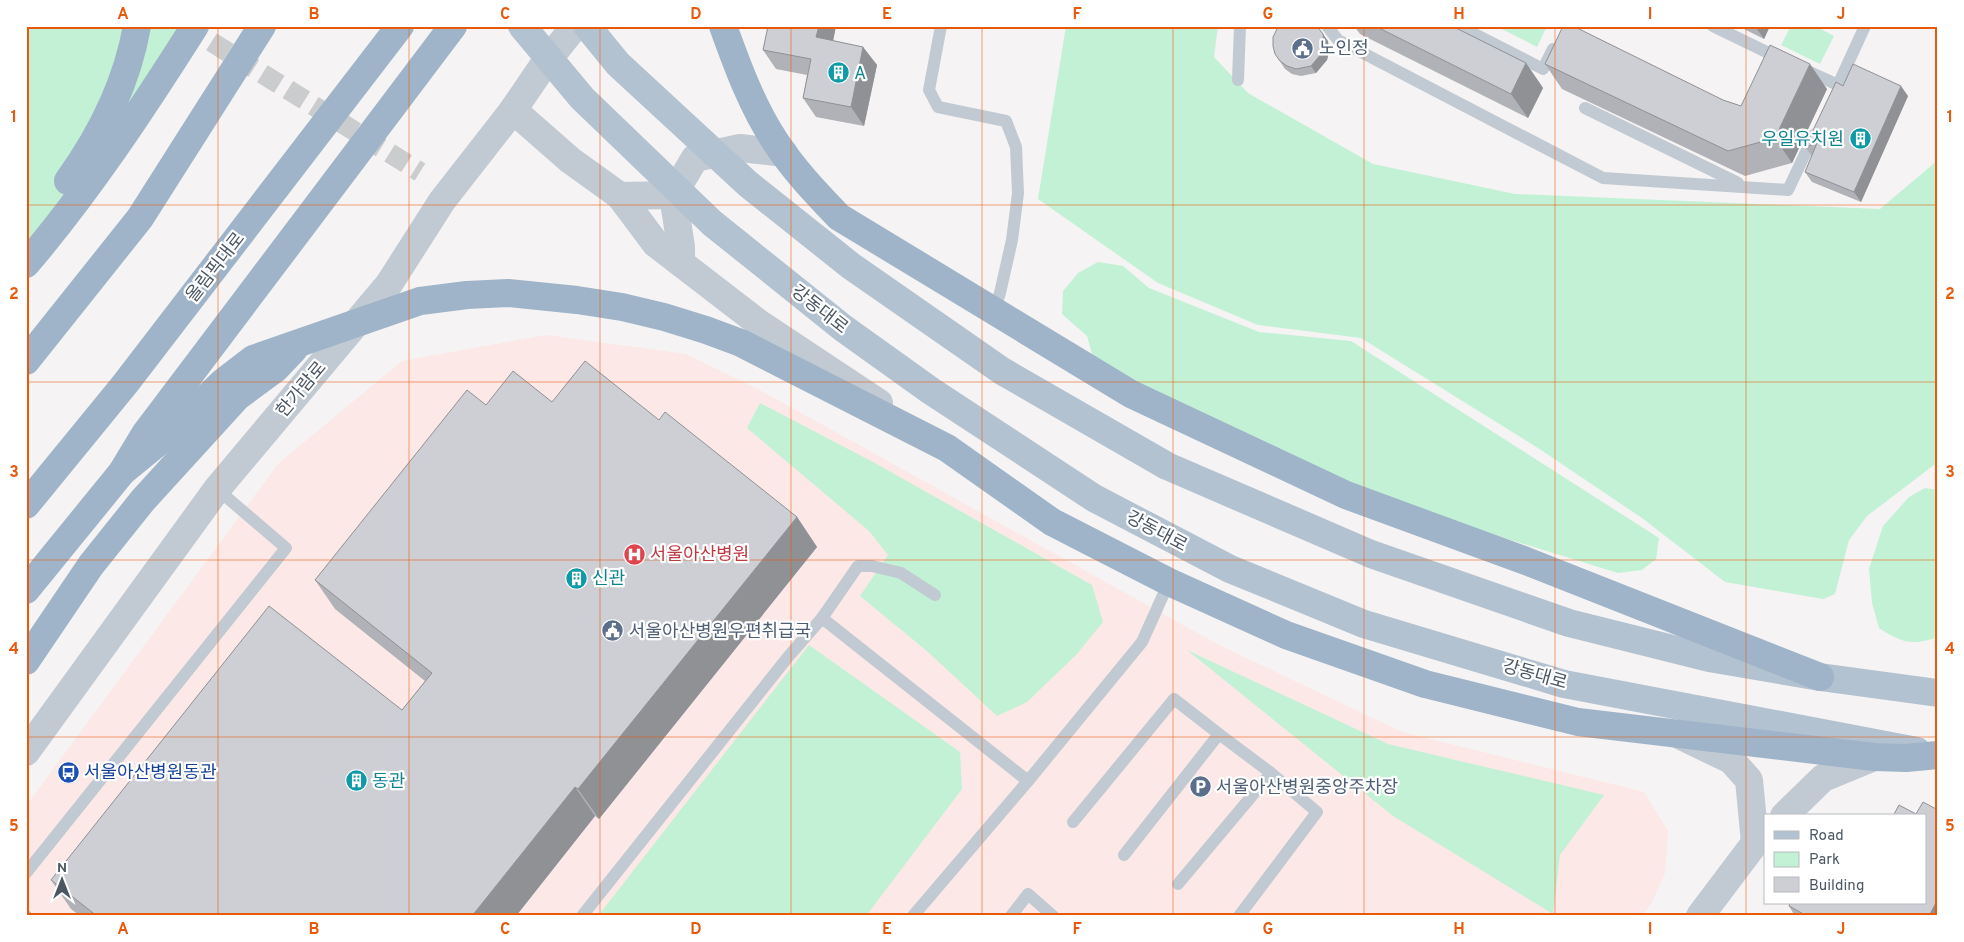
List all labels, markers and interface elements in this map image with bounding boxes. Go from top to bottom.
text: A [117,5,129,25]
text: B [308,5,320,25]
text: C [500,5,510,25]
text: D [690,5,702,25]
text: E [882,5,892,25]
text: F [1072,5,1082,25]
text: G [1263,5,1273,25]
text: H [1453,5,1465,25]
text: I [1648,5,1652,25]
text: J [1837,5,1845,25]
public building icon: 노인정 [1291,36,1315,60]
place label: 노인정 [1319,38,1369,61]
building icon: A [826,61,850,85]
place label: A [854,63,866,86]
text: 1 [11,108,17,128]
text: 1 [1947,108,1953,128]
building icon: 우일유치원 [1848,127,1872,151]
place label: 우일유치원 [1761,129,1844,152]
street label: 올림픽대로 [182,228,251,308]
street label: 강동대로 [786,281,852,340]
text: 2 [9,285,19,305]
text: 2 [1945,285,1955,305]
street label: 한가람로 [272,357,332,423]
text: 3 [9,463,19,483]
text: 3 [1945,463,1955,483]
street label: 강동대로 [1122,507,1191,558]
hospital icon: 서울아산병원 [622,542,646,566]
place label: 서울아산병원 [650,544,749,567]
building icon: 신관 [564,566,588,590]
place label: 신관 [592,568,626,591]
public building icon: 서울아산병원우편취급국 [601,619,625,643]
place label: 서울아산병원우편취급국 [629,621,811,644]
text: 4 [9,640,19,660]
text: 4 [1945,640,1955,660]
street label: 강동대로 [1500,655,1570,696]
bus stop icon: 서울아산병원동관 [56,760,80,784]
place label: 서울아산병원동관 [84,762,217,785]
building icon: 동관 [344,769,368,793]
place label: 동관 [372,771,406,794]
parking icon: 서울아산병원중앙주차장 [1188,775,1212,799]
place label: 서울아산병원중앙주차장 [1216,777,1398,800]
legend [1764,814,1926,904]
text: 5 [9,817,19,837]
text: 5 [1945,817,1955,837]
text: Road [1809,827,1844,846]
text: Park [1809,851,1840,870]
north arrow [38,854,88,904]
text: N [57,860,67,877]
text: Building [1809,877,1864,896]
text: A [117,920,129,940]
text: B [308,920,320,940]
text: C [500,920,510,940]
text: D [690,920,702,940]
text: E [882,920,892,940]
text: F [1072,920,1082,940]
text: G [1263,920,1273,940]
text: H [1453,920,1465,940]
text: I [1648,920,1652,940]
text: J [1837,920,1845,940]

